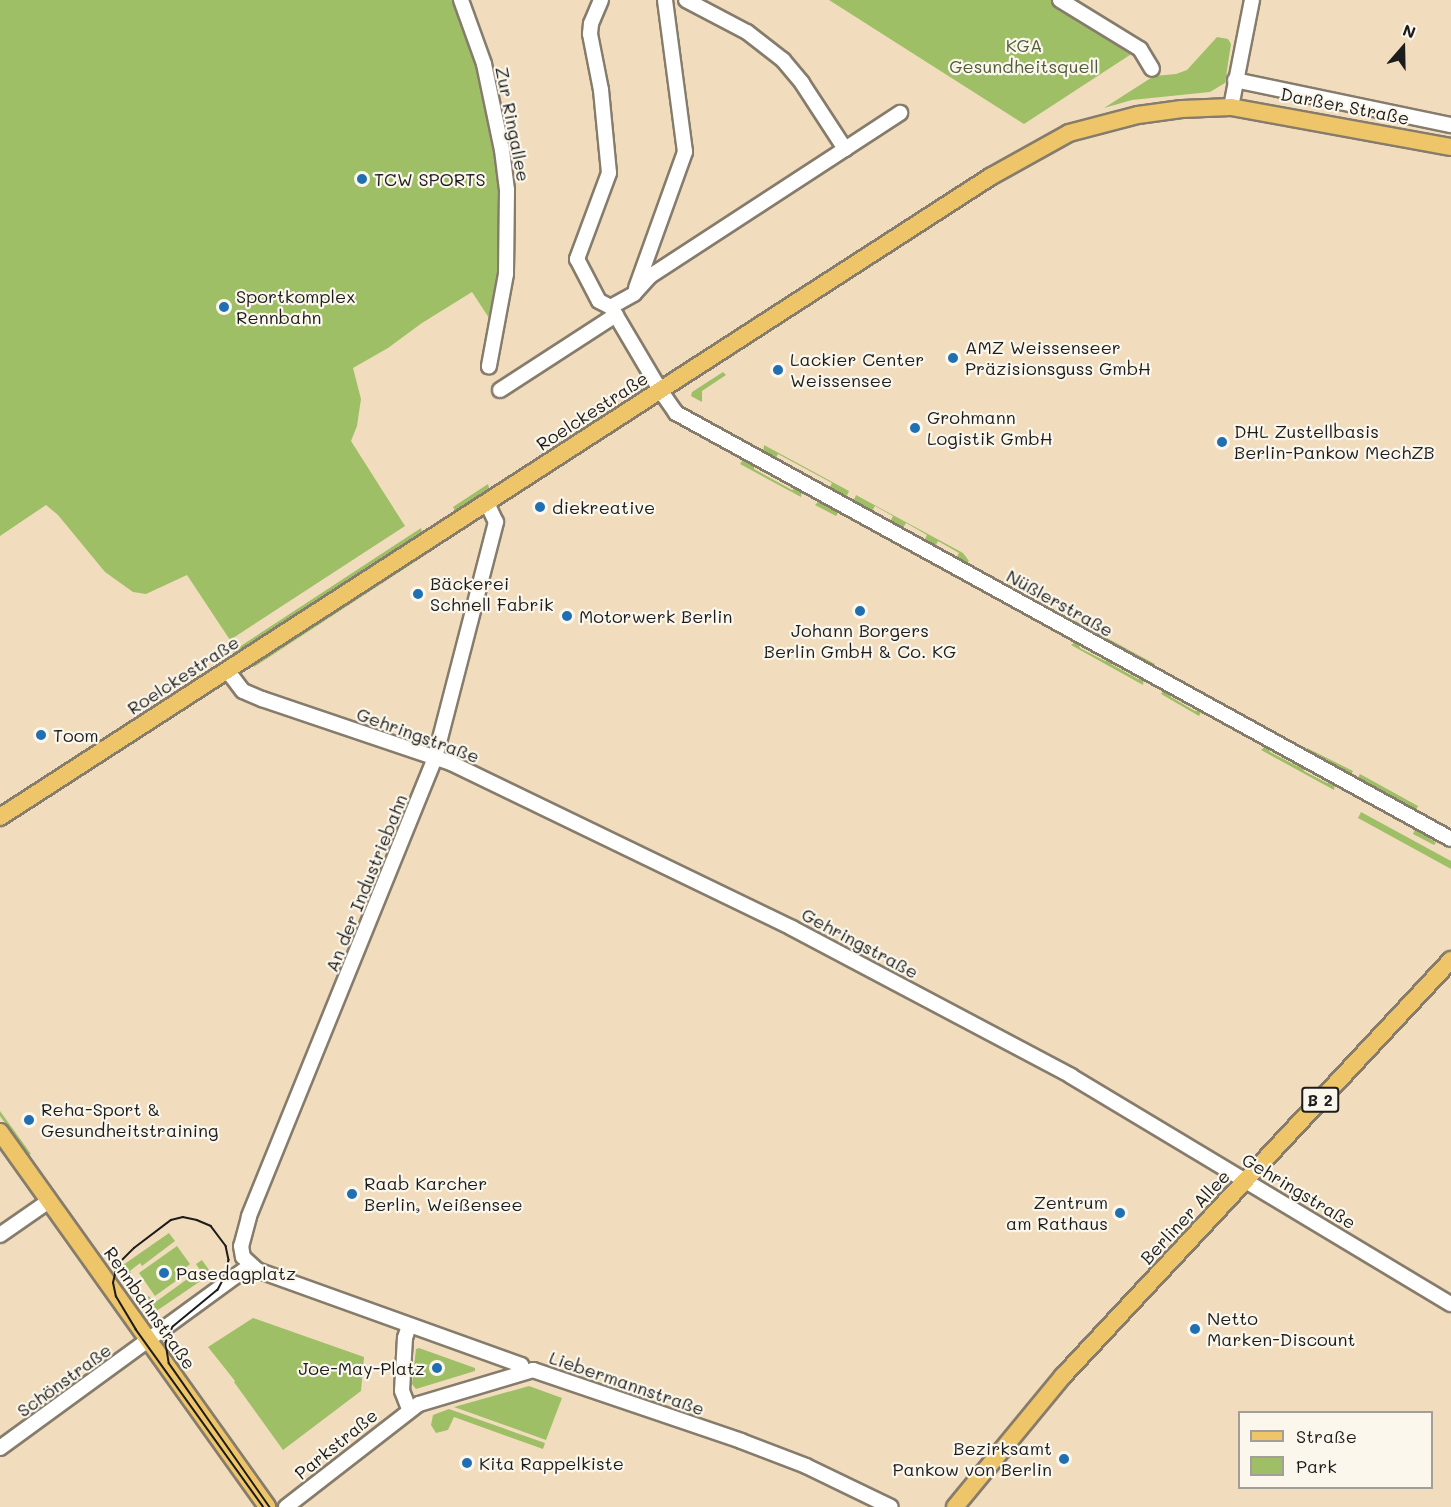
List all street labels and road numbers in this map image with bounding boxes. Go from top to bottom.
street label: Zur Ringallee [491,65,535,183]
street label: Darßer Straße [1279,83,1411,129]
street label: Roelckestraße [532,367,652,455]
street label: Nüßlerstraße [1003,565,1117,641]
street label: Roelckestraße [123,631,243,719]
street label: Gehringstraße [354,703,482,767]
street label: An der Industriebahn [320,791,412,975]
street label: Gehringstraße [798,903,922,983]
road number: B 2 [1300,1087,1340,1113]
street label: Gehringstraße [1238,1149,1360,1233]
street label: Berliner Allee [1136,1165,1234,1269]
street label: Rennbahnstraße [100,1242,200,1374]
street label: Schönstraße [13,1339,115,1421]
street label: Liebermannstraße [547,1346,707,1420]
street label: Parkstraße [290,1404,382,1484]

